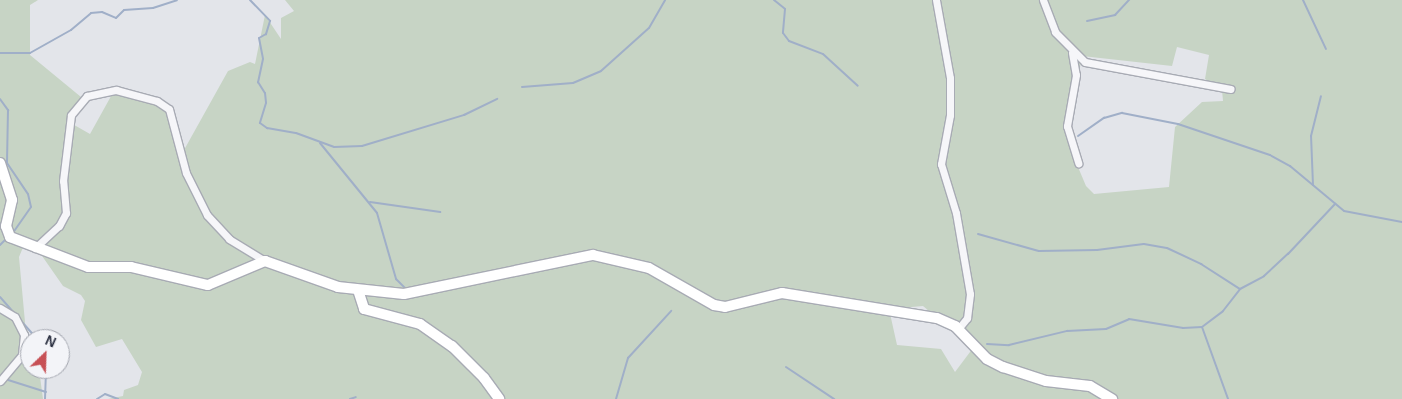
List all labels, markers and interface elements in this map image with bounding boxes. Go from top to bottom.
north arrow [20,329,70,379]
text: N [43,332,59,351]

